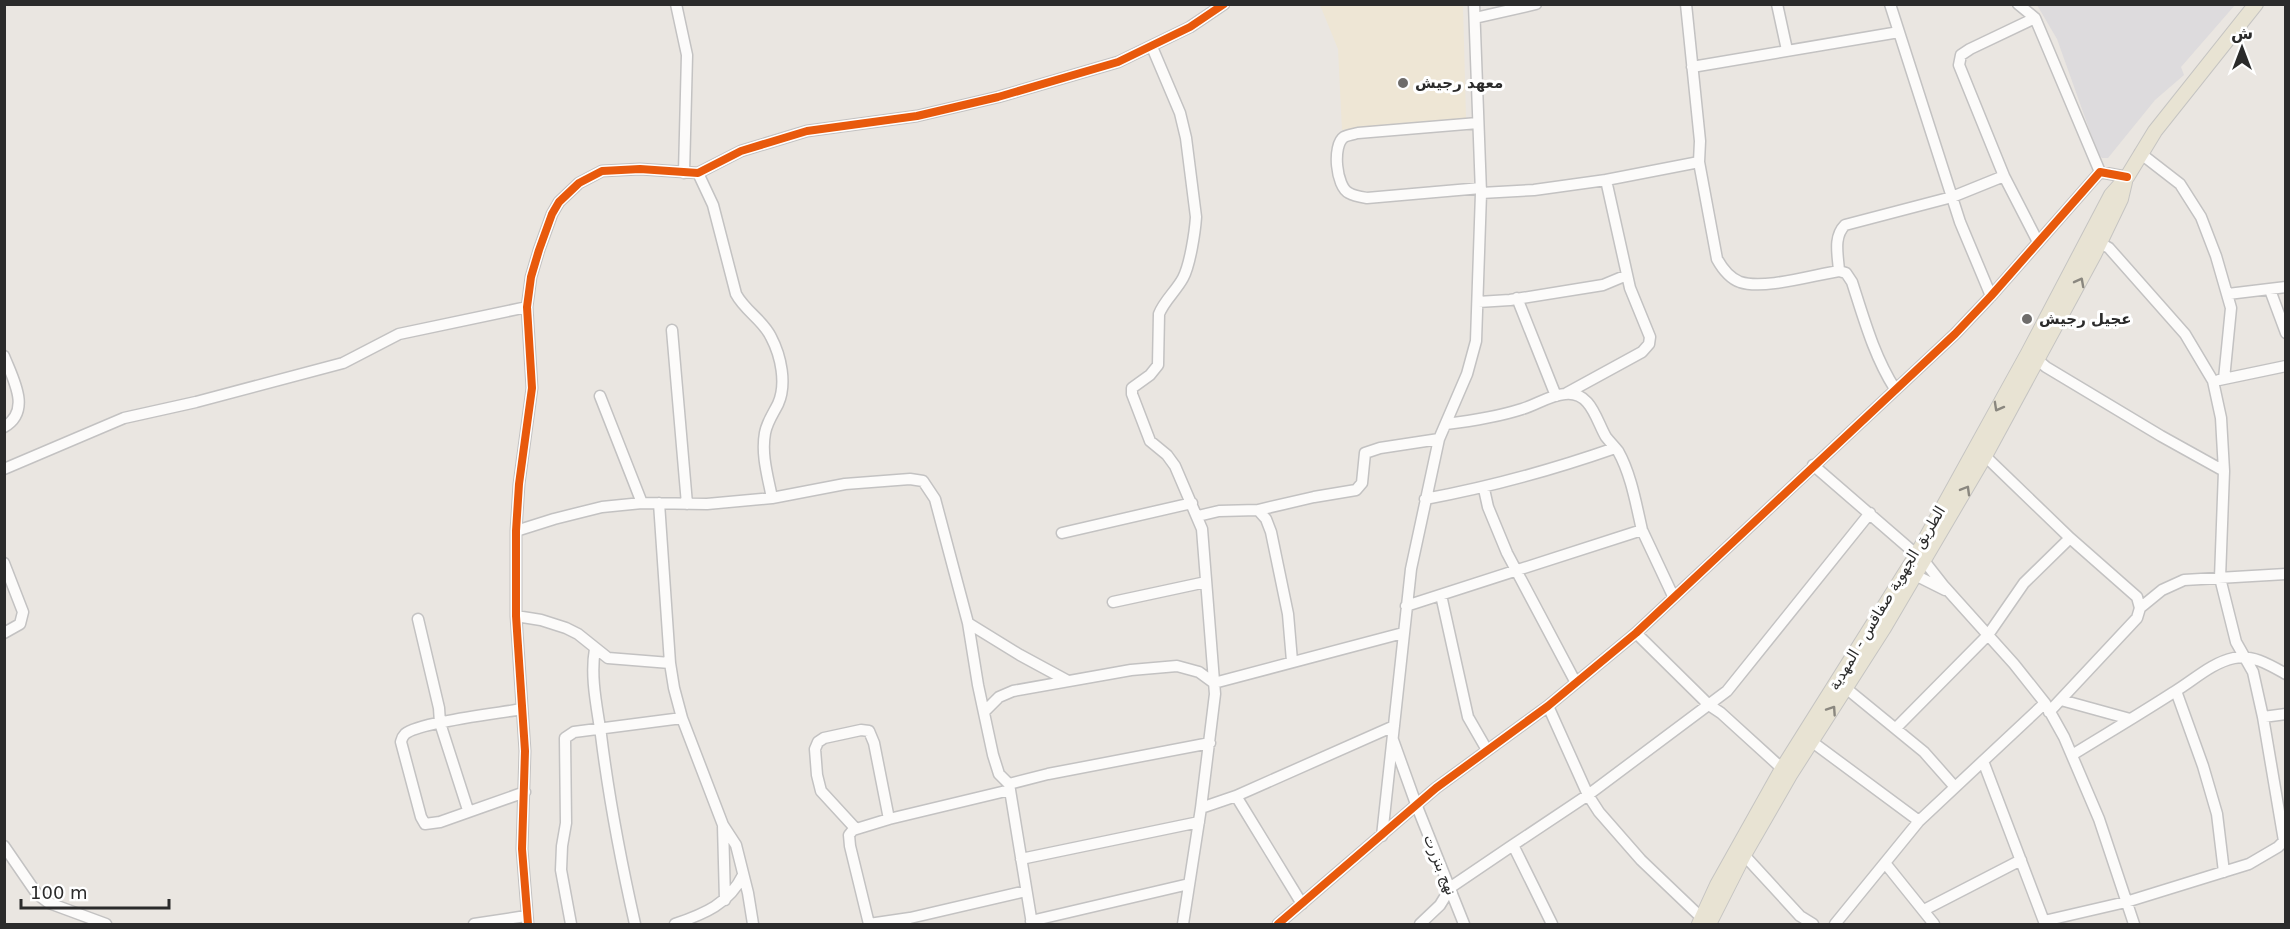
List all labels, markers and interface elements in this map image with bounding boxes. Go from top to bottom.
north arrow [2212,18,2272,78]
text: ش [2231,24,2253,43]
place label: معهد رجيش [1415,74,1503,92]
marker: معهد رجيش [1396,76,1410,90]
one-way arrow [2073,277,2084,288]
place label: عجيل رجيش [2039,310,2132,328]
marker: عجيل رجيش [2020,312,2034,326]
one-way arrow [1994,401,2005,411]
one-way arrow [1959,486,1970,496]
street label: الطريق الجهوية صفاقس - المهدية [1825,503,1949,693]
one-way arrow [1825,706,1836,717]
street label: نهج بنزرت [1420,832,1460,898]
scale bar [21,872,170,910]
text: 100 m [30,882,88,903]

